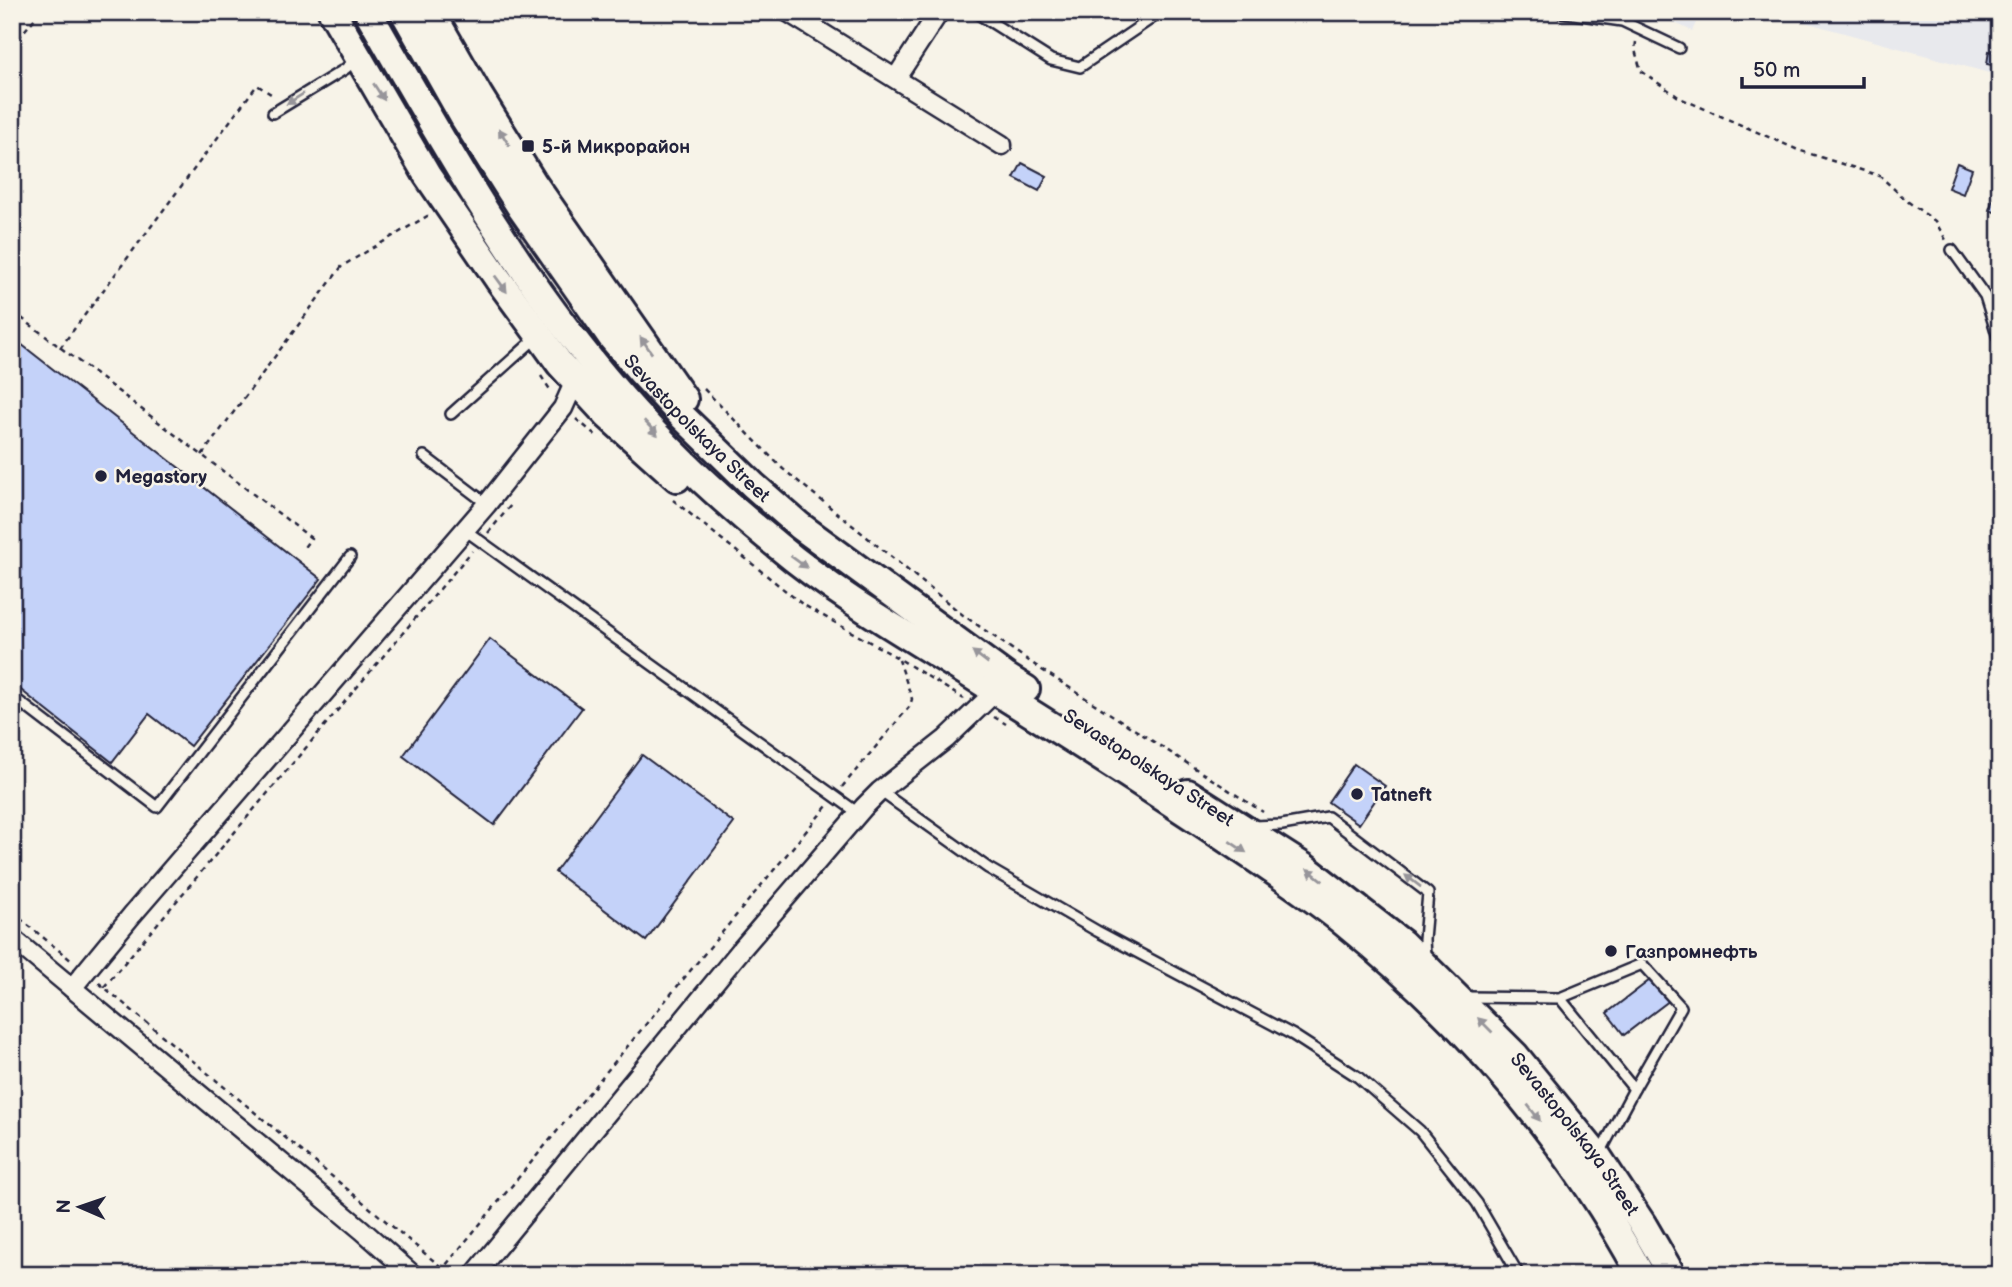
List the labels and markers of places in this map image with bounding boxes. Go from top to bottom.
place label: 5-й Микрорайон [542,136,690,159]
marker: 5-й Микрорайон [520,138,536,154]
place label: Megastory [115,466,207,489]
marker: Megastory [93,468,109,484]
place label: Tatneft [1371,784,1433,807]
marker: Tatneft [1349,786,1365,802]
place label: Газпромнефть [1625,941,1758,964]
marker: Газпромнефть [1603,943,1619,959]

